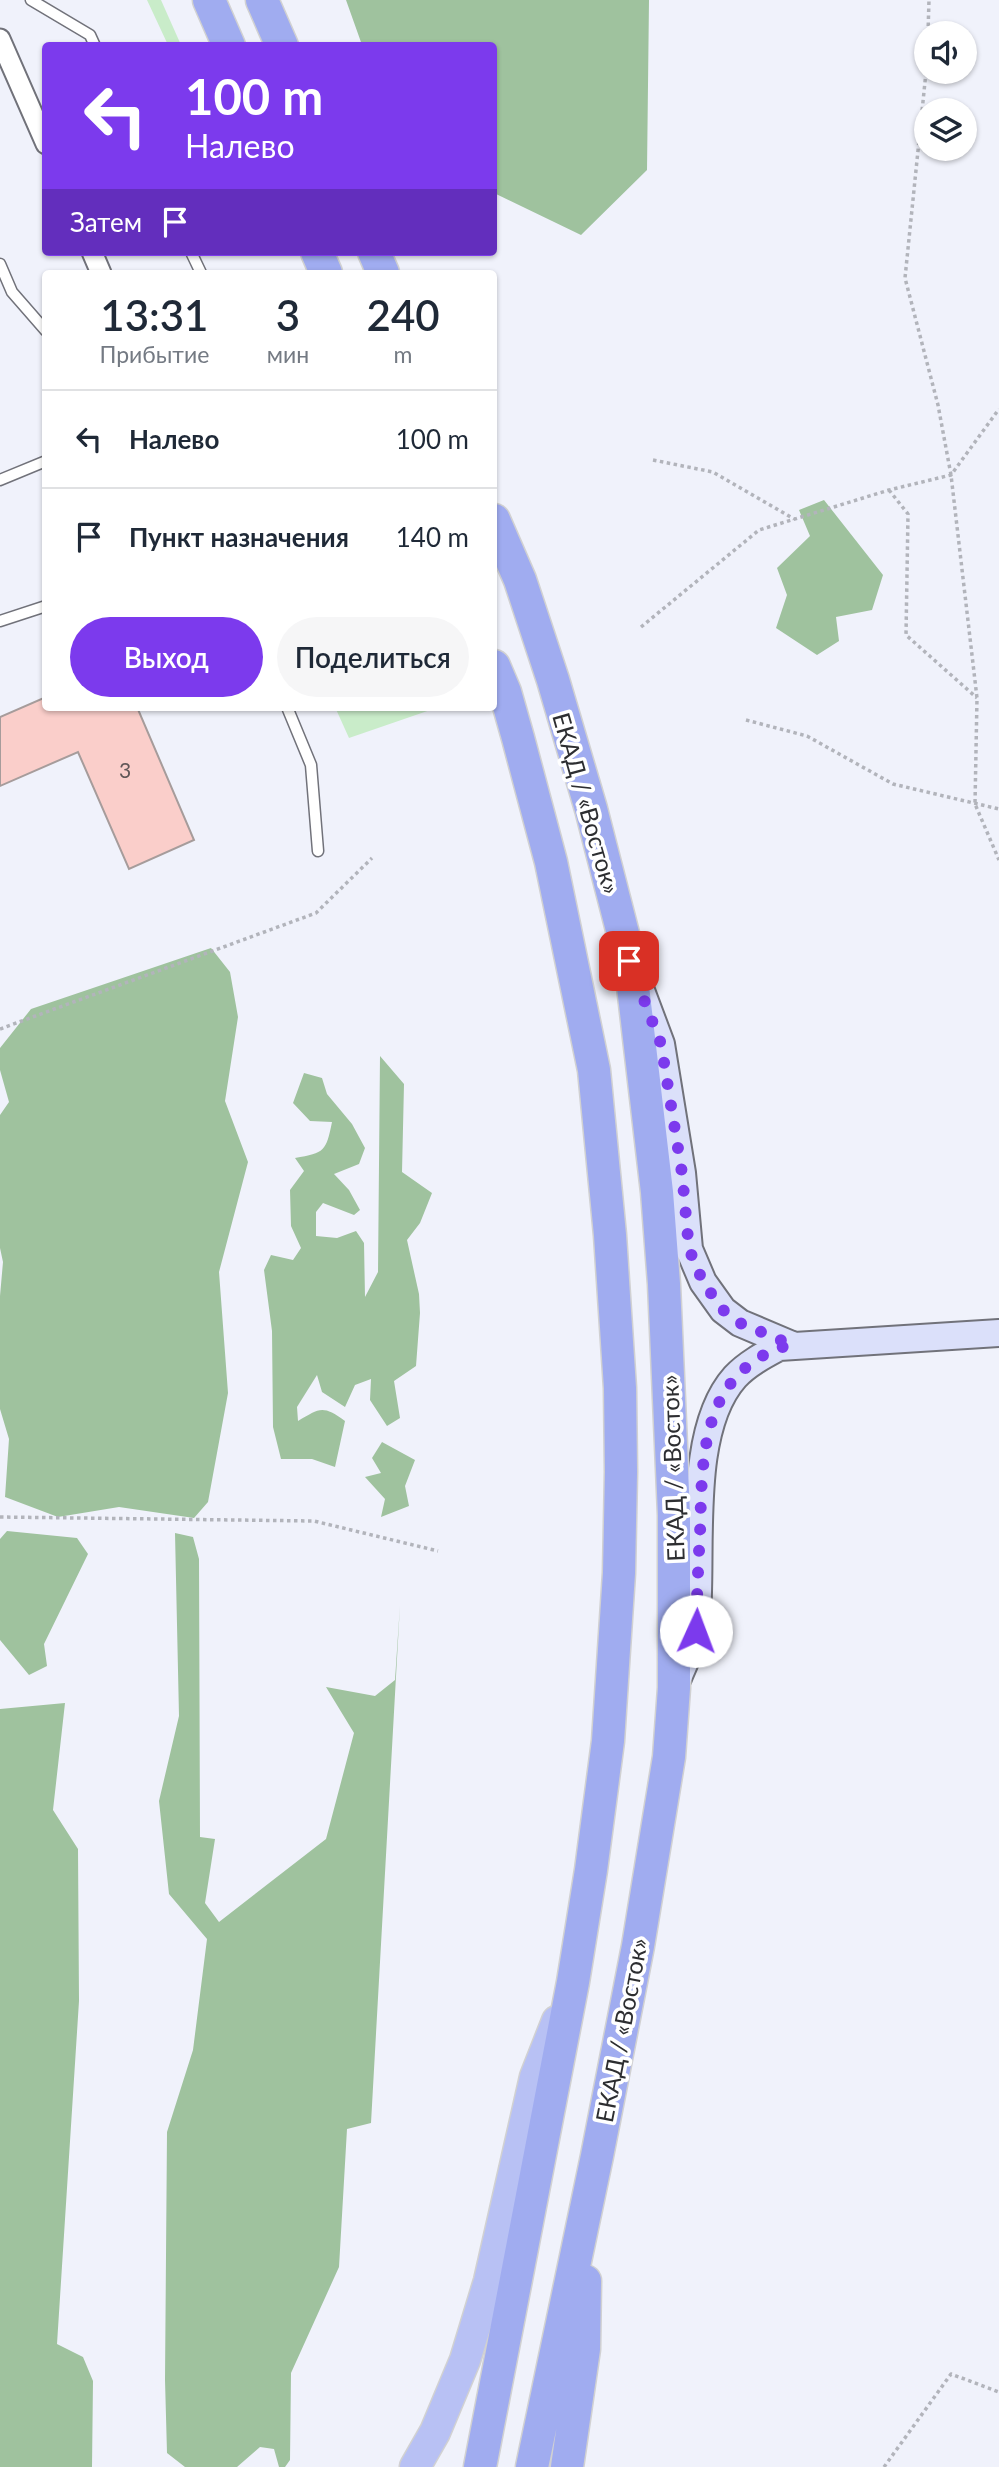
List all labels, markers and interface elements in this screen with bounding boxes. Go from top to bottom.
map controls [914,21,977,161]
button: sound [914,21,977,84]
text: 100 m [185,67,323,125]
icon: left [70,70,161,161]
button: layers [914,98,977,161]
text: Налево [185,126,295,165]
icon: arrive [156,203,194,241]
text: Затем [70,206,142,238]
text: 13:31 [100,290,208,340]
text: 3 [276,290,300,340]
text: 240 [367,290,440,340]
text: Прибытие [99,340,209,368]
text: мин [267,340,309,368]
text: m [394,340,413,368]
icon: left [70,420,108,458]
text: Налево [129,423,219,455]
text: 100 m [396,423,469,455]
icon: arrive [70,518,108,556]
text: Пункт назначения [129,521,349,553]
text: 140 m [396,521,469,553]
button: Выход [70,617,263,697]
button: Поделиться [277,617,469,697]
street label: ЕКАД / «Восток» [547,709,627,897]
house number: 3 [119,757,131,782]
pin [599,931,659,991]
icon: arrive [610,942,648,980]
street label: ЕКАД / «Восток» [654,1374,690,1562]
position arrow [659,1594,733,1668]
street label: ЕКАД / «Восток» [589,1935,653,2125]

